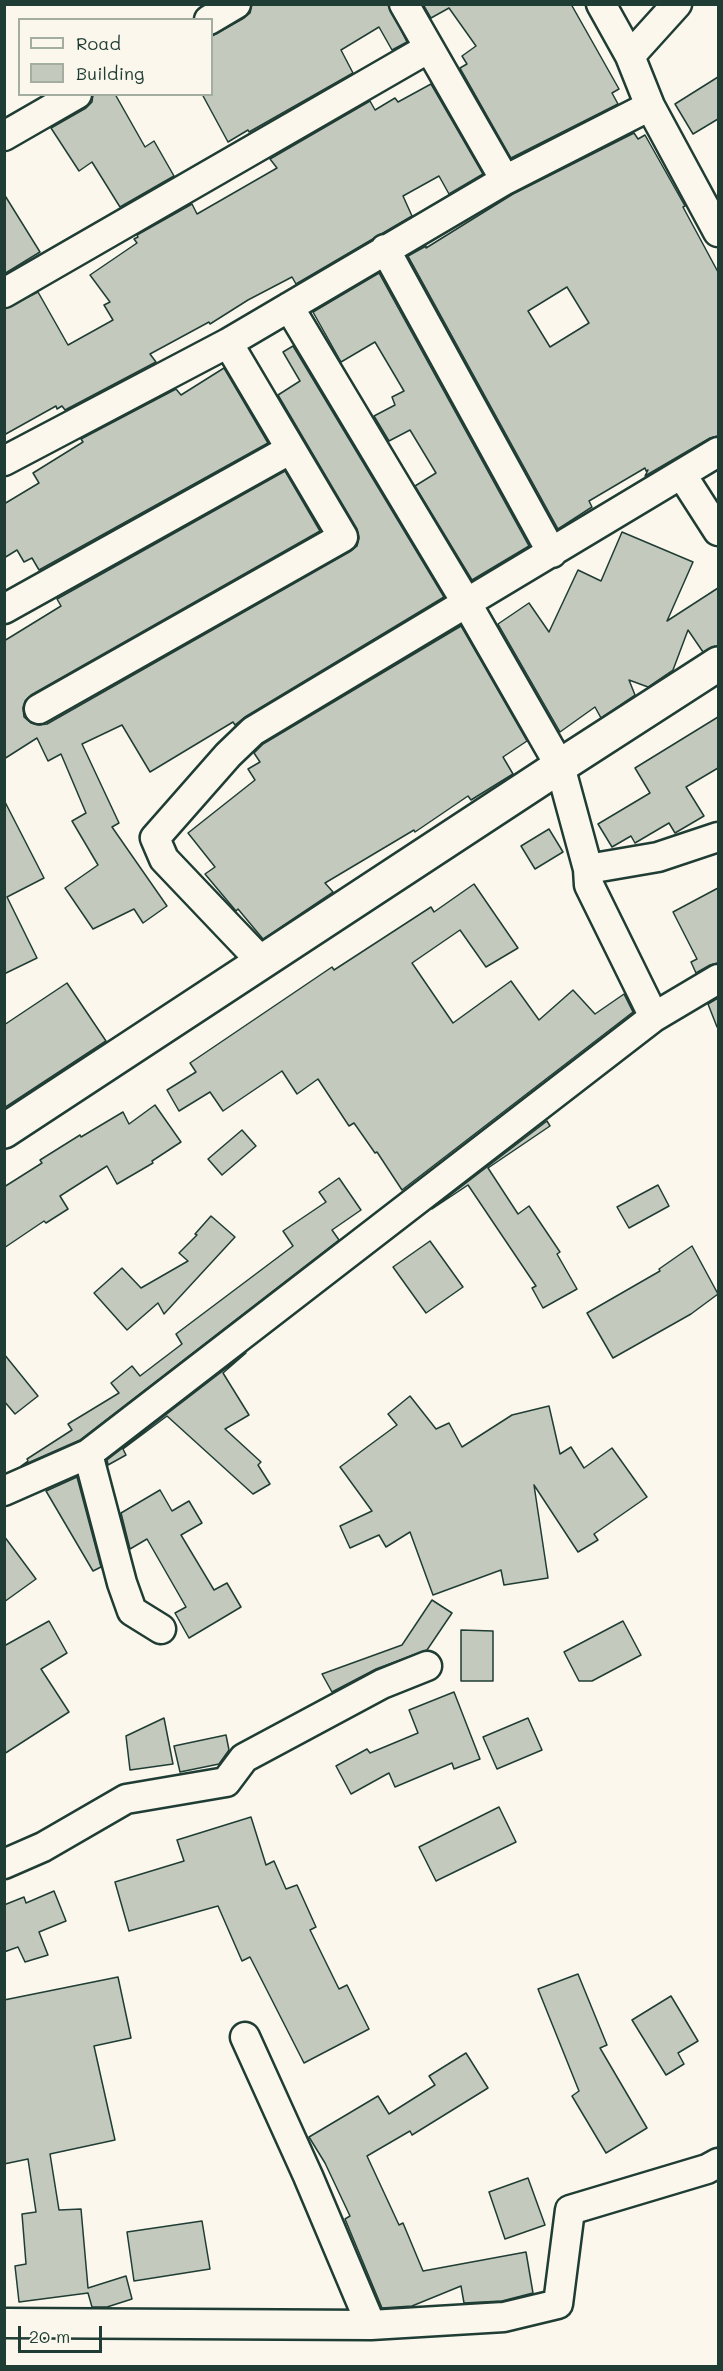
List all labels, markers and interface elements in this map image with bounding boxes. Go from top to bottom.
legend [18,18,213,96]
text: Road [76,31,121,55]
text: Building [76,61,144,85]
scale bar [21,2314,105,2352]
text: 20 m [29,2324,70,2348]

